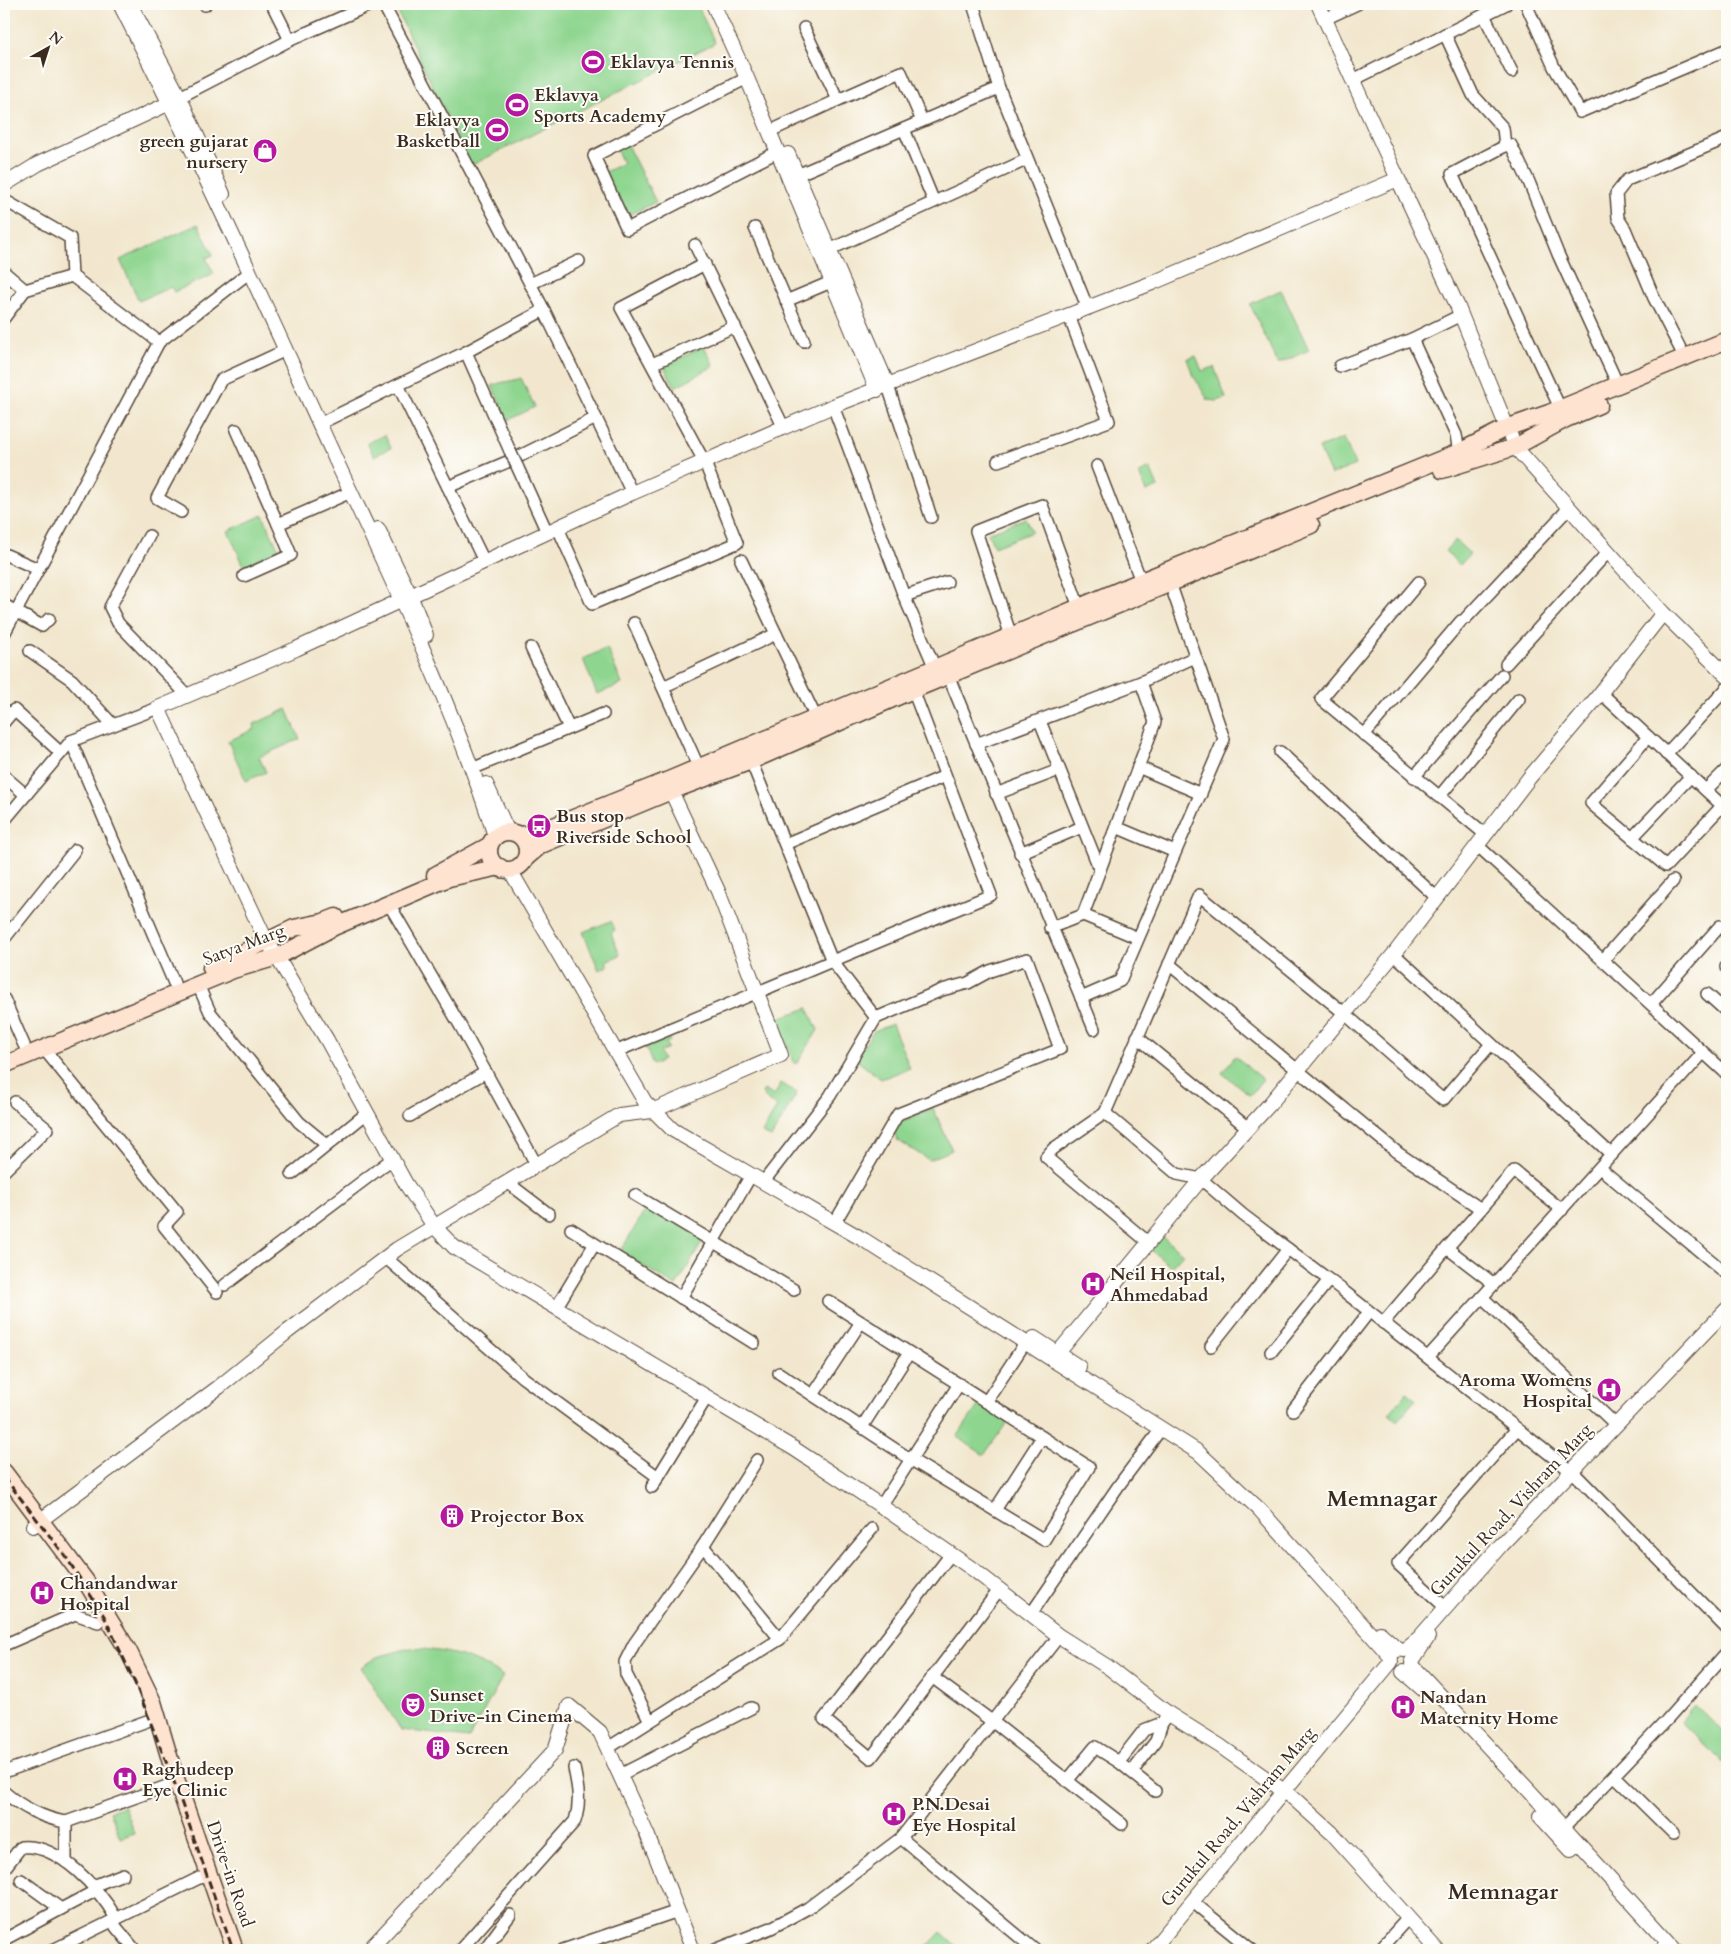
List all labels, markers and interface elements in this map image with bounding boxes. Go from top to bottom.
north arrow [22,22,72,72]
text: N [45,27,67,49]
sports icon: Eklavya Tennis [580,49,606,75]
place label: Eklavya Tennis [610,50,734,75]
place label: Eklavya Sports Academy [534,83,667,129]
sports icon: Eklavya Sports Academy [504,92,530,118]
place label: Eklavya Basketball [396,108,480,154]
sports icon: Eklavya Basketball [484,117,510,143]
place label: green gujarat nursery [139,129,249,175]
shop icon: green gujarat nursery [252,138,278,164]
place label: Bus stop Riverside School [556,804,691,850]
bus stop icon: Bus stop Riverside School [526,813,552,839]
street label: Satya Marg [199,918,289,972]
place label: Neil Hospital, Ahmedabad [1110,1262,1225,1308]
hospital icon: Neil Hospital, Ahmedabad [1080,1271,1106,1297]
place label: Aroma Womens Hospital [1459,1368,1592,1414]
hospital icon: Aroma Womens Hospital [1596,1377,1622,1403]
street label: Gurukul Road, Vishram Marg [1424,1417,1599,1602]
district label: Memnagar [1327,1484,1437,1514]
building icon: Projector Box [439,1503,465,1529]
place label: Projector Box [470,1504,585,1529]
place label: Chandandwar Hospital [60,1571,178,1617]
hospital icon: Chandandwar Hospital [29,1580,55,1606]
place label: Sunset Drive-in Cinema [430,1683,573,1729]
place label: Nandan Maternity Home [1420,1685,1559,1731]
theatre icon: Sunset Drive-in Cinema [400,1692,426,1718]
hospital icon: Nandan Maternity Home [1390,1694,1416,1720]
street label: Gurukul Road, Vishram Marg [1155,1721,1322,1913]
building icon: Screen [425,1735,451,1761]
place label: Screen [456,1736,509,1761]
place label: Raghudeep Eye Clinic [142,1757,234,1803]
hospital icon: Raghudeep Eye Clinic [112,1766,138,1792]
place label: P.N.Desai Eye Hospital [912,1792,1016,1838]
hospital icon: P.N.Desai Eye Hospital [881,1801,907,1827]
street label: Drive-in Road [200,1817,260,1931]
district label: Memnagar [1448,1877,1558,1907]

